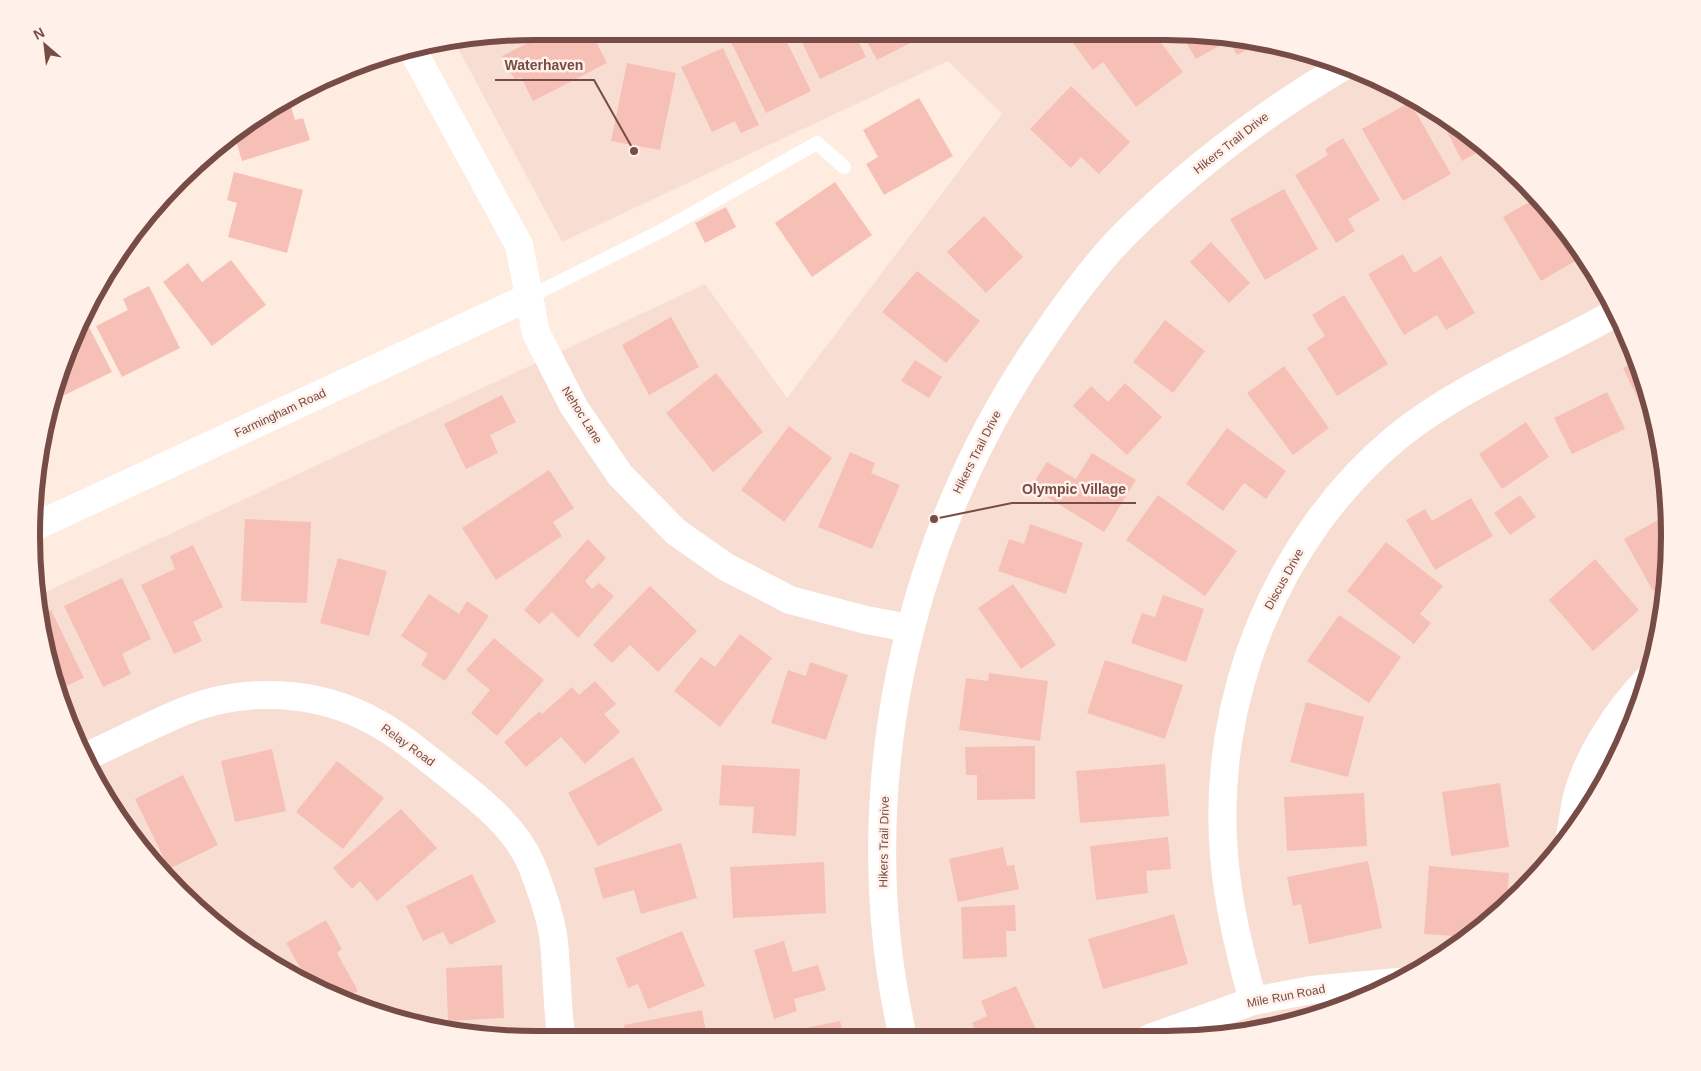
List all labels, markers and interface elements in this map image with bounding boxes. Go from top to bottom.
north arrow [20,20,70,70]
text: N [31,24,47,43]
callout: Waterhaven [495,51,594,80]
text: Waterhaven [505,57,583,73]
street label: Hikers Trail Drive [1191,109,1272,177]
street label: Nehoc Lane [559,384,605,446]
street label: Farmingham Road [232,386,328,440]
street label: Hikers Trail Drive [950,408,1004,496]
callout: Olympic Village [1012,474,1136,503]
text: Olympic Village [1022,481,1126,497]
street label: Discus Drive [1262,546,1307,612]
street label: Relay Road [379,721,437,769]
street label: Hikers Trail Drive [876,796,892,888]
street label: Mile Run Road [1246,982,1326,1010]

